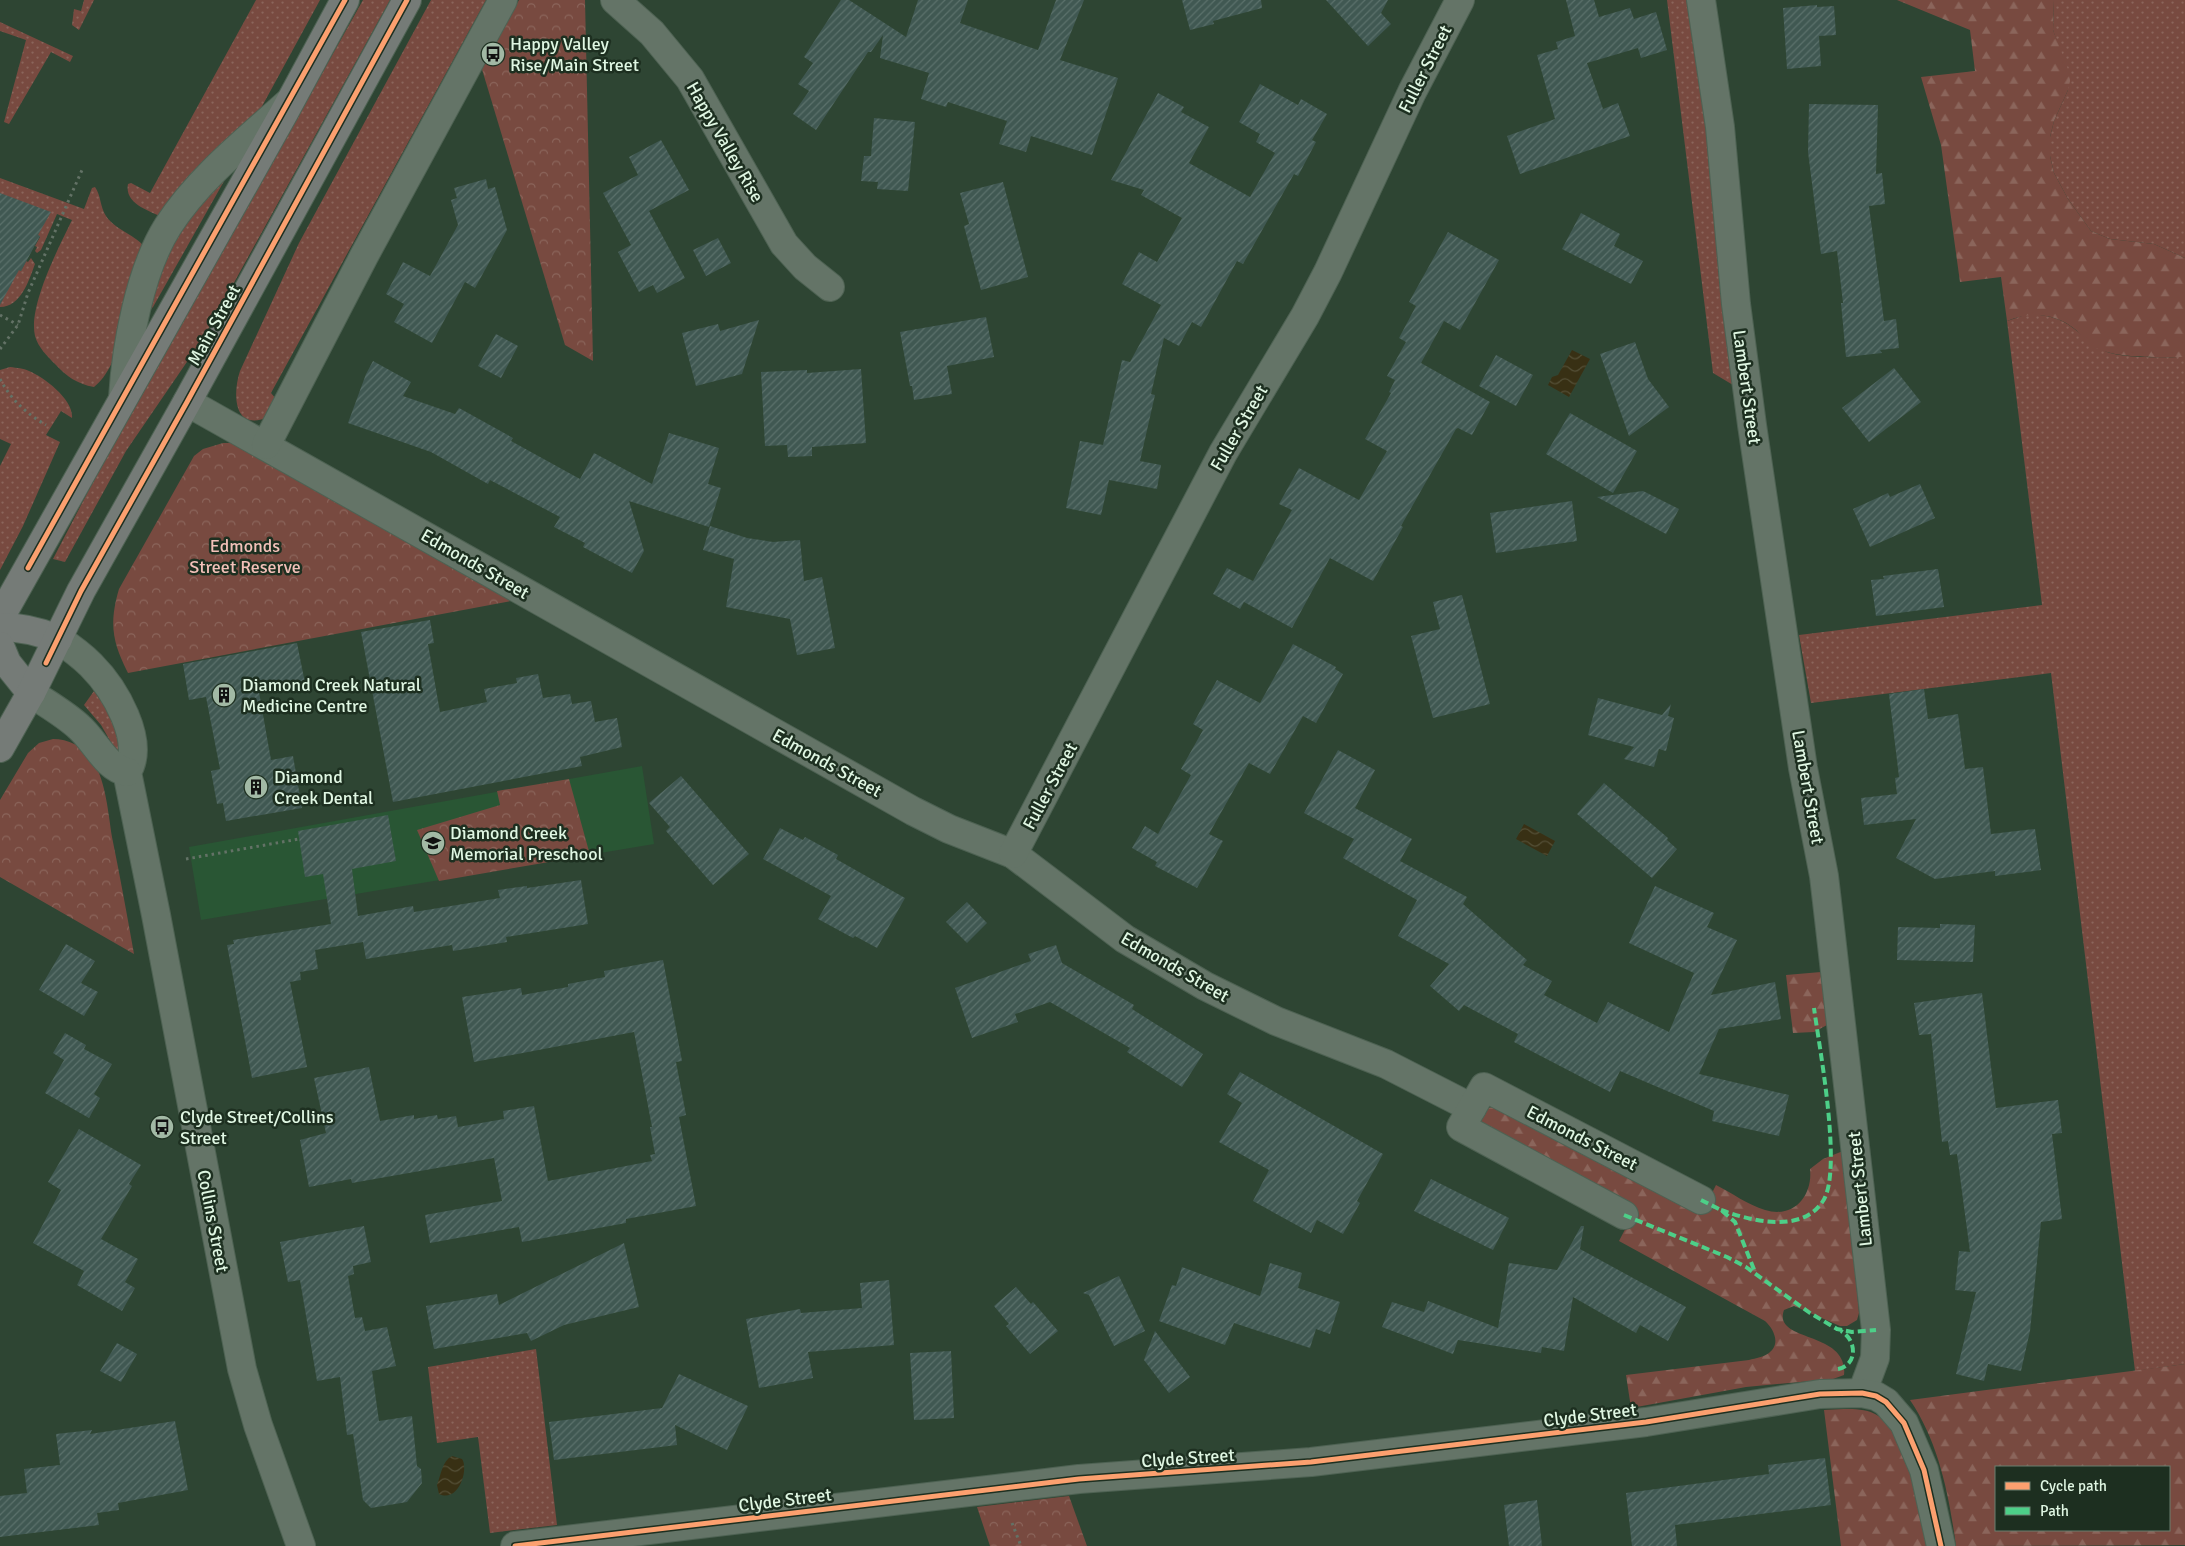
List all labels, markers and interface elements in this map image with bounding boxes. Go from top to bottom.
street label: Fuller Street [1394,21,1456,117]
place label: Happy Valley Rise/Main Street [510,33,639,76]
bus stop icon: Happy Valley Rise/Main Street [480,41,506,67]
street label: Happy Valley Rise [682,78,768,206]
street label: Main Street [183,281,245,369]
street label: Lambert Street [1728,328,1766,446]
street label: Fuller Street [1206,381,1272,475]
street label: Edmonds Street [417,524,533,604]
park label: Edmonds Street Reserve [189,535,301,578]
place label: Diamond Creek Natural Medicine Centre [242,674,421,717]
building icon: Diamond Creek Natural Medicine Centre [211,682,237,708]
street label: Edmonds Street [769,724,885,802]
street label: Lambert Street [1787,728,1829,846]
street label: Fuller Street [1018,739,1082,833]
place label: Diamond Creek Dental [274,766,373,809]
building icon: Diamond Creek Dental [243,774,269,800]
place label: Diamond Creek Memorial Preschool [450,822,603,865]
school or university icon: Diamond Creek Memorial Preschool [420,830,446,856]
street label: Edmonds Street [1117,927,1233,1007]
street label: Edmonds Street [1523,1101,1641,1175]
place label: Clyde Street/Collins Street [180,1106,334,1149]
bus stop icon: Clyde Street/Collins Street [149,1114,175,1140]
street label: Lambert Street [1843,1130,1877,1248]
street label: Collins Street [192,1168,234,1274]
street label: Clyde Street [1542,1398,1638,1432]
street label: Clyde Street [1141,1444,1235,1472]
legend [1995,1466,2170,1531]
text: Cycle path [2040,1477,2107,1495]
street label: Clyde Street [737,1483,833,1517]
text: Path [2040,1502,2069,1520]

